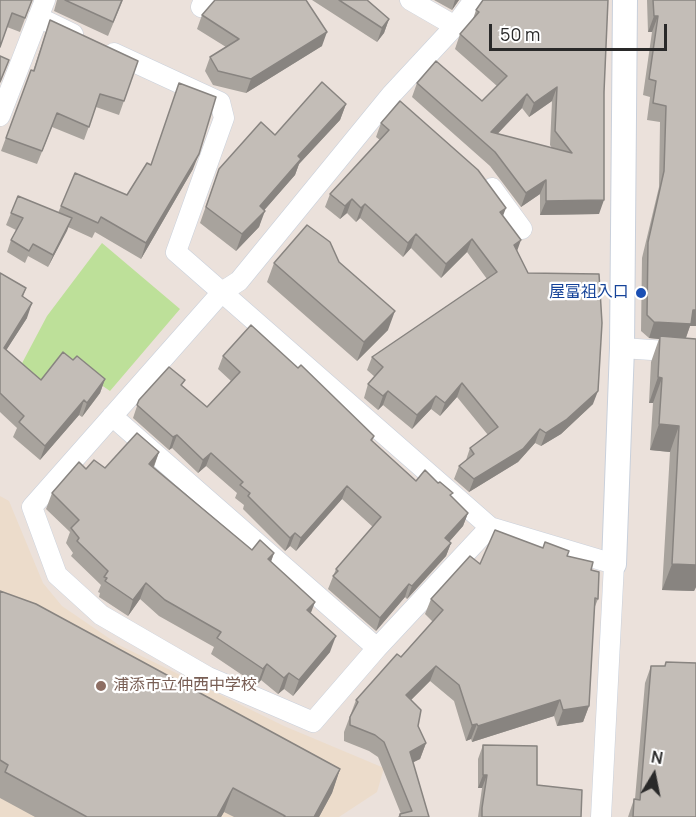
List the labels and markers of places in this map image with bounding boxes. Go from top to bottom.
place label: 屋富祖入口 [549,283,629,303]
marker: 屋富祖入口 [634,286,648,300]
place label: 浦添市立仲西中学校 [113,676,257,696]
marker: 浦添市立仲西中学校 [94,679,108,693]

